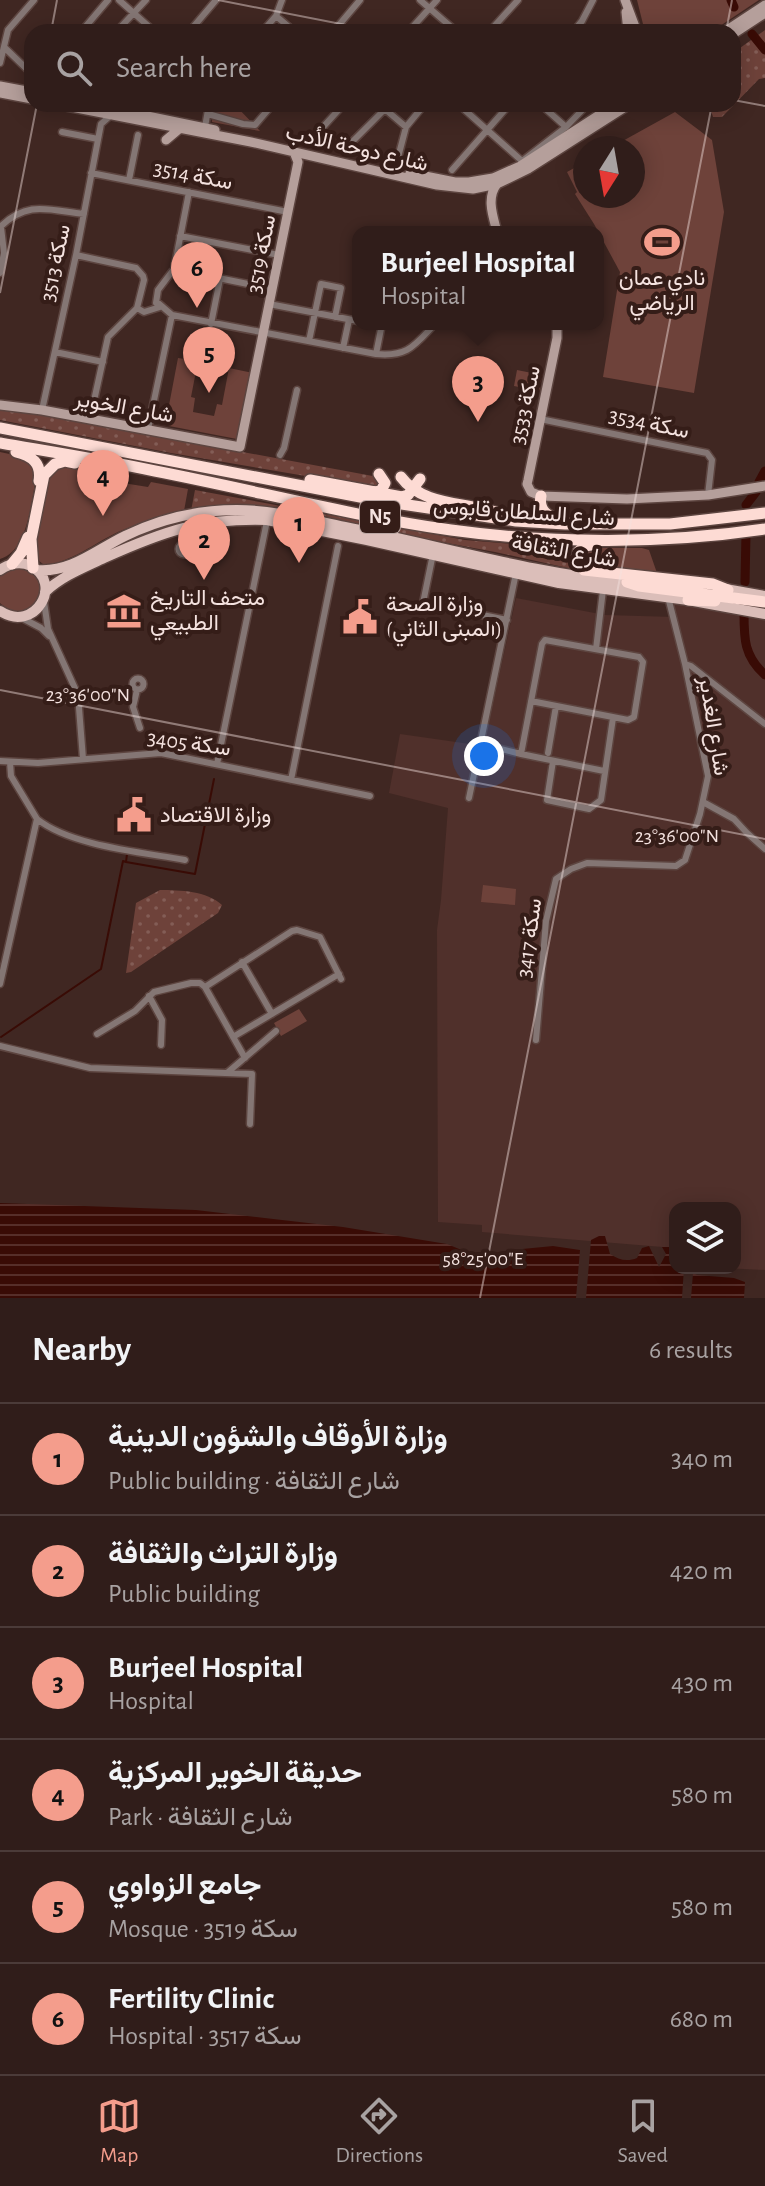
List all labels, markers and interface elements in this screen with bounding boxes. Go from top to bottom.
search box [24,24,741,112]
icon: search [52,46,96,90]
text: Search here [116,53,252,83]
street label: شارع دوحة الأدب [283,119,431,178]
north arrow [573,136,645,208]
street label: سكة 3514 [152,157,234,193]
street label: سكة 3519 [243,213,279,295]
street label: سكة 3513 [36,222,74,304]
sports icon: نادي عمان الرياضي [643,223,681,261]
popup [352,226,604,330]
pin: 6 [171,242,223,308]
text: Burjeel Hospital [380,248,576,278]
place label: نادي عمان الرياضي [619,267,705,321]
text: Hospital [380,283,466,309]
pin: 5 [183,327,235,393]
pin: 3 [452,356,504,422]
street label: سكة 3533 [506,364,544,446]
street label: شارع الخوير [71,387,175,429]
street label: سكة 3534 [607,404,691,442]
pin: 4 [77,450,129,516]
street label: شارع السلطان قابوس [432,495,616,532]
pin: 1 [273,497,325,563]
road number: N5 [360,501,400,533]
pin: 2 [178,514,230,580]
street label: شارع الثقافة [509,531,618,574]
place label: متحف التاريخ الطبيعي [150,587,265,641]
museum icon: متحف التاريخ الطبيعي [105,592,143,630]
place label: وزارة الصحة (المبنى الثاني) [386,593,502,647]
public building icon: وزارة الصحة (المبنى الثاني) [341,598,379,636]
street label: شارع الغدير [692,674,733,777]
text: 23°36'00"N [46,685,130,705]
street label: سكة 3405 [146,726,232,760]
your location [464,736,504,776]
public building icon: وزارة الاقتصاد [115,796,153,834]
place label: وزارة الاقتصاد [160,804,271,828]
text: 23°36'00"N [635,826,719,846]
street label: سكة 3417 [513,897,545,979]
map controls [669,1202,741,1274]
button: layers [669,1202,741,1274]
text: 58°25'00"E [443,1249,524,1269]
text: Nearby [32,1333,131,1367]
text: 6 results [649,1337,733,1363]
text: وزارة الأوقاف والشؤون الدينية [108,1422,448,1452]
text: 1 [53,1446,63,1472]
text: 340 m [671,1446,733,1472]
text: Public building · شارع الثقافة [108,1468,400,1494]
text: وزارة التراث والثقافة [108,1539,338,1569]
text: 2 [52,1558,64,1584]
text: 420 m [670,1558,733,1584]
text: Public building [108,1581,260,1607]
text: Burjeel Hospital [108,1653,303,1683]
text: 3 [52,1670,64,1696]
text: 430 m [671,1670,733,1696]
text: Hospital [108,1688,194,1714]
text: حديقة الخوير المركزية [108,1758,362,1788]
text: 4 [51,1782,65,1808]
text: 580 m [671,1782,733,1808]
text: Park · شارع الثقافة [108,1804,293,1830]
text: جامع الزواوي [108,1870,261,1900]
text: 5 [52,1894,64,1920]
text: 580 m [671,1894,733,1920]
text: Mosque · سكة 3519 [108,1916,298,1942]
text: Fertility Clinic [108,1984,274,2014]
text: 6 [52,2006,64,2032]
text: 680 m [670,2006,733,2032]
text: Hospital · سكة 3517 [108,2023,301,2049]
tab: Map [97,2094,141,2168]
tab: Directions [335,2094,423,2168]
tab: Saved [617,2094,668,2168]

